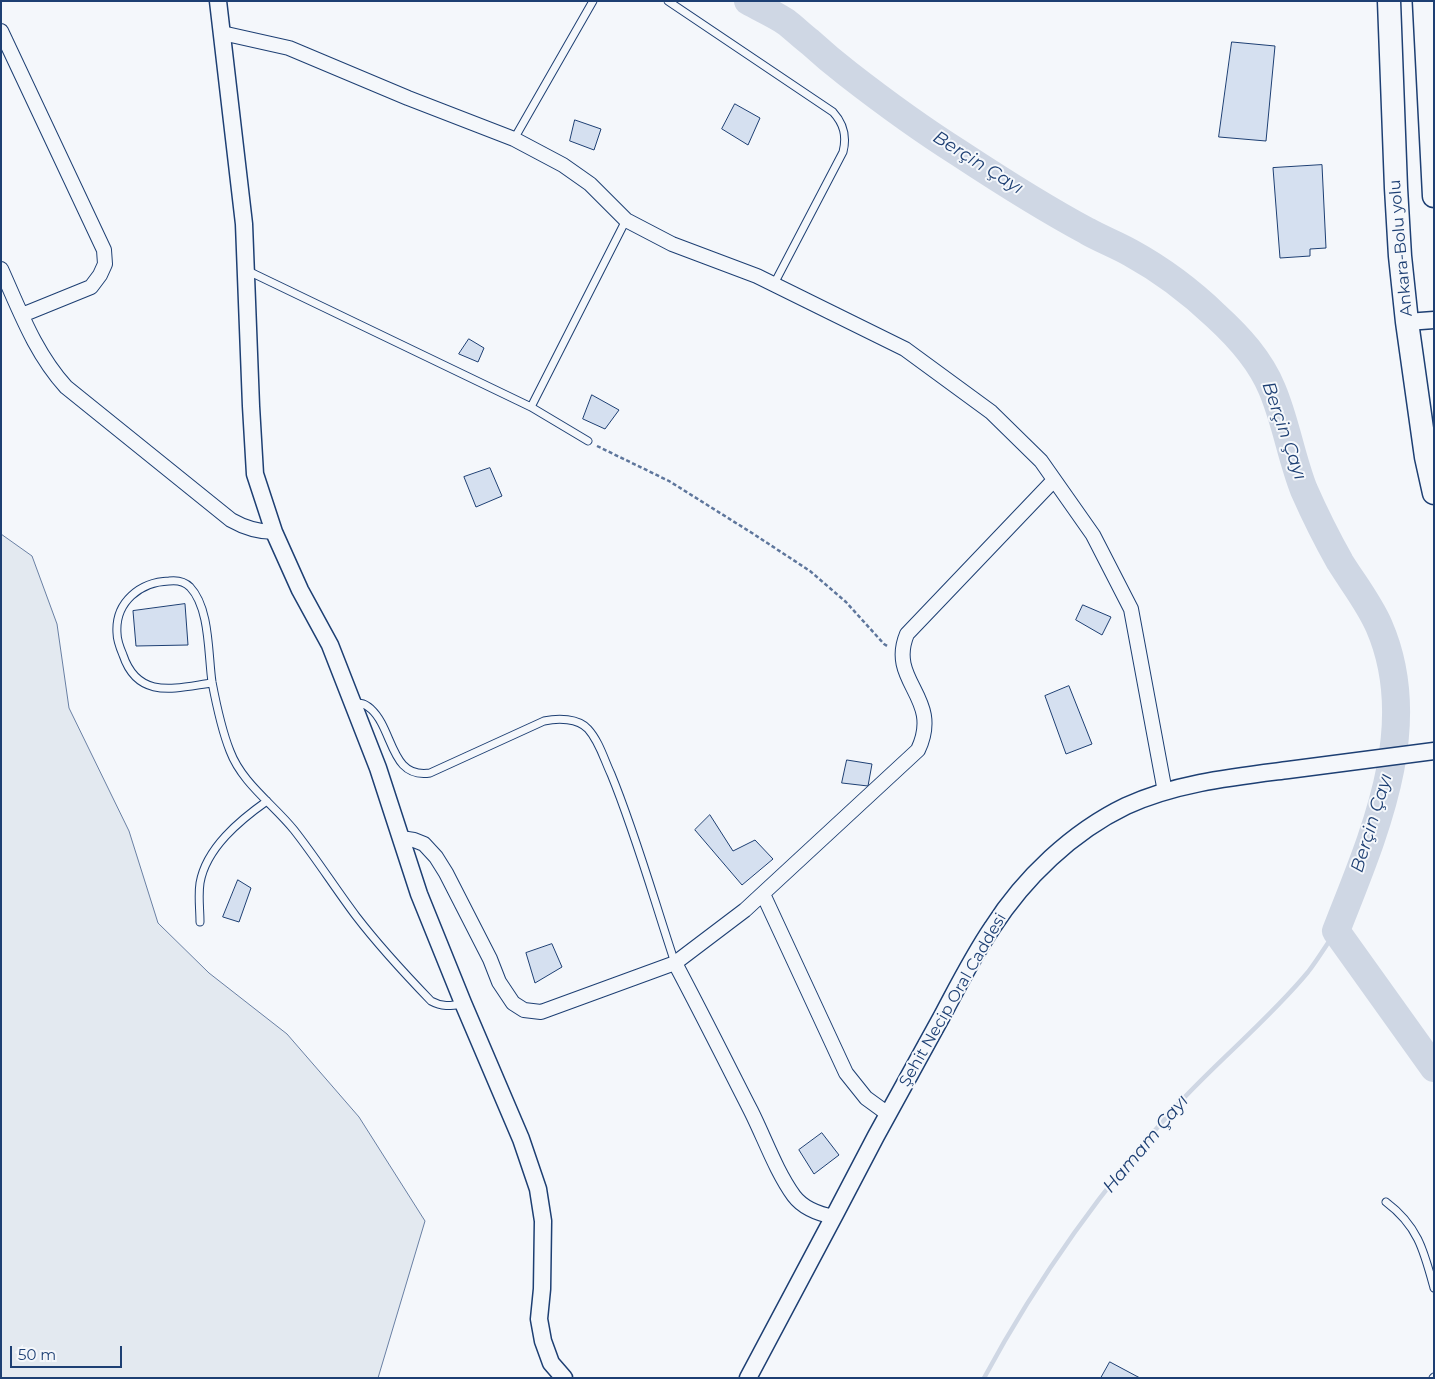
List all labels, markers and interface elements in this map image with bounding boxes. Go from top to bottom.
water label: Berçin Çayı [929,127,1027,199]
street label: Ankara-Bolu yolu [1385,179,1417,317]
water label: Berçin Çayı [1257,379,1311,483]
water label: Berçin Çayı [1347,771,1397,875]
street label: Şehit Necip Oral Caddesi [895,910,1011,1090]
water label: Hamam Çayı [1099,1091,1193,1197]
scale bar [12,1336,125,1368]
text: 50 m [18,1345,56,1364]

